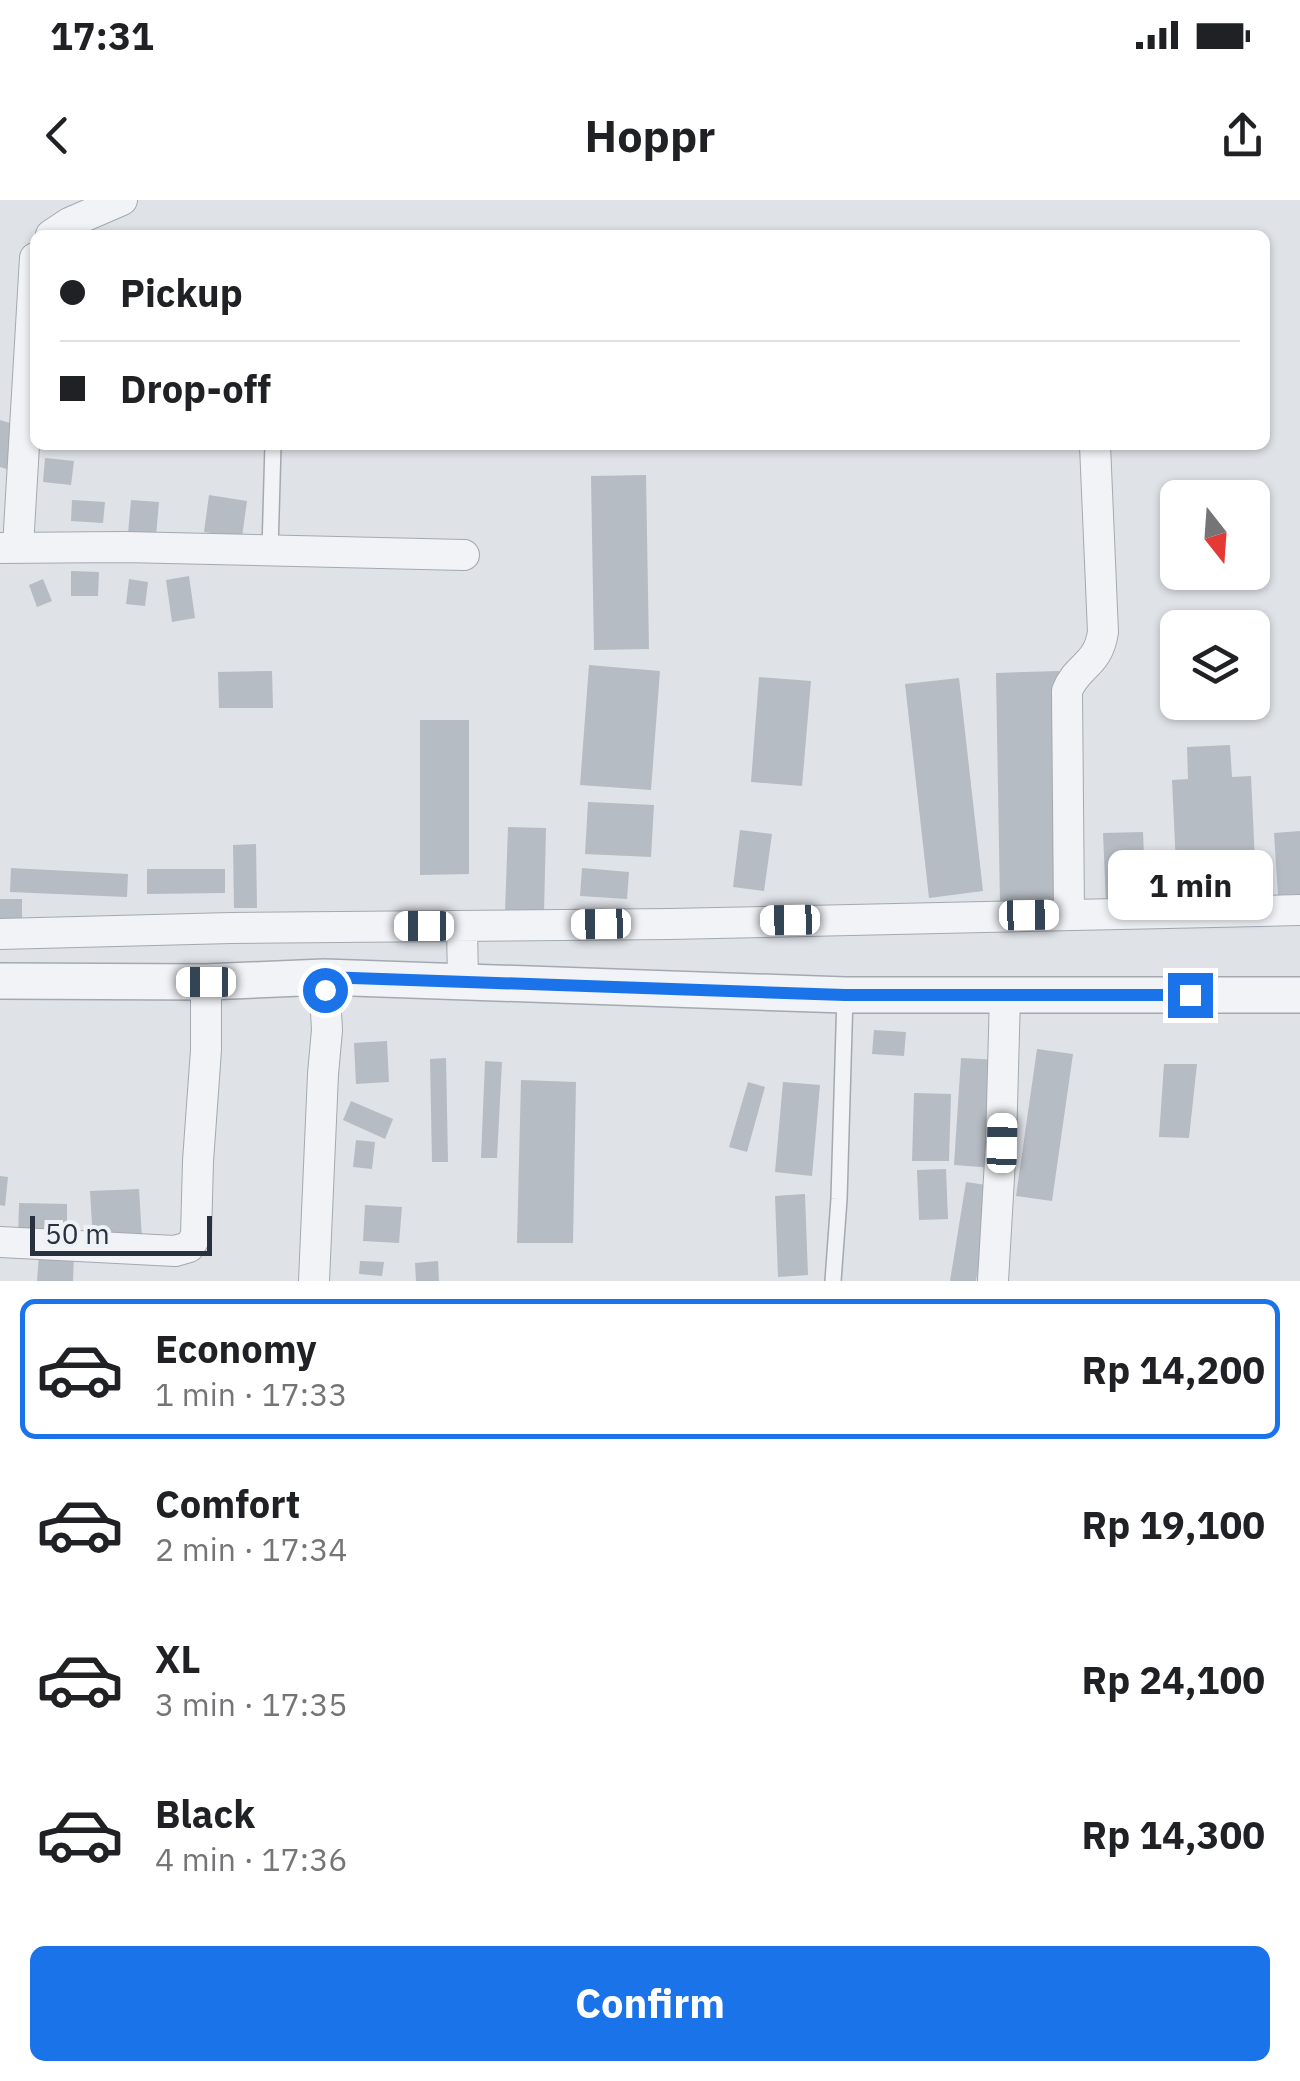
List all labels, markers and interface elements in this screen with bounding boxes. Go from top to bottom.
text: 17:31 [50,11,154,60]
text: Hoppr [585,106,715,164]
icon: back [30,108,85,163]
icon: share [1215,108,1270,163]
text: Pickup [120,268,243,317]
text: Drop-off [120,364,271,413]
north arrow [1160,480,1270,590]
map controls [1160,480,1270,720]
button: layers [1160,610,1270,720]
callout: 1 min [1108,850,1272,920]
text: 1 min [1149,864,1232,906]
car [999,899,1059,931]
car [760,904,820,936]
car [571,908,631,940]
car [394,911,454,941]
car [176,967,236,997]
route start [303,968,348,1013]
route end [1168,973,1213,1018]
car [986,1113,1018,1173]
scale bar [30,1211,212,1256]
text: 50 m [45,1215,110,1252]
icon: car [35,1324,125,1414]
text: Economy [155,1324,317,1373]
text: Rp 14,200 [1082,1345,1265,1394]
text: 1 min · 17:33 [155,1373,348,1415]
icon: car [35,1479,125,1569]
text: Comfort [155,1479,300,1528]
text: Rp 19,100 [1082,1500,1265,1549]
text: 2 min · 17:34 [155,1528,348,1570]
icon: car [35,1634,125,1724]
text: XL [155,1634,201,1683]
text: Rp 24,100 [1082,1655,1265,1704]
text: 3 min · 17:35 [155,1683,348,1725]
icon: car [35,1789,125,1879]
text: Black [155,1789,255,1838]
text: Rp 14,300 [1082,1810,1265,1859]
text: 4 min · 17:36 [155,1838,348,1880]
button: Confirm [30,1946,1270,2061]

